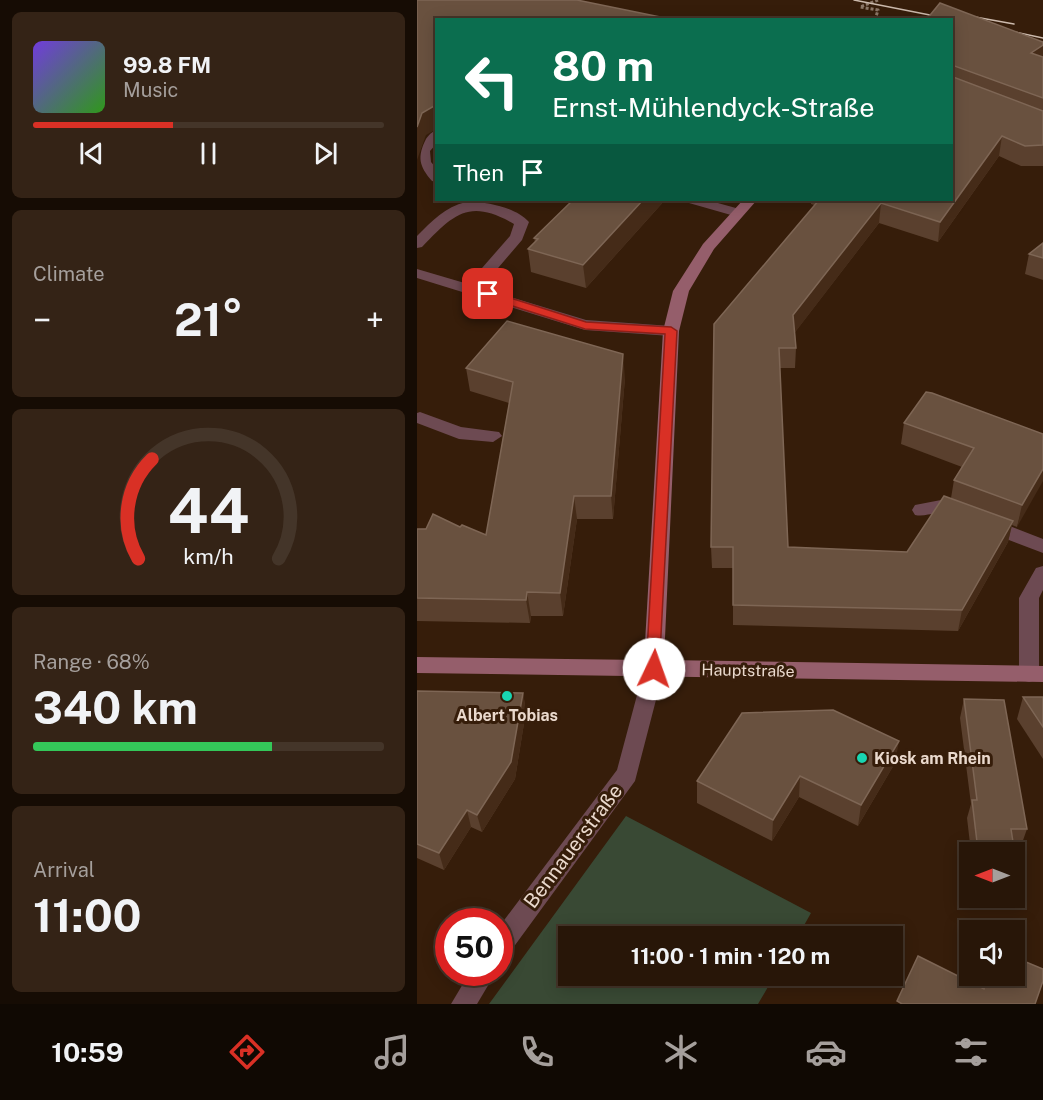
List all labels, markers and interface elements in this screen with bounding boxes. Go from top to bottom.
text: 80 m [552,41,654,90]
icon: left [453,42,531,120]
text: 99.8 FM [123,52,211,78]
text: Music [123,78,178,102]
text: Ernst-Mühlendyck-Straße [552,91,874,123]
icon: previous [75,137,108,170]
icon: pause [192,137,225,170]
icon: next [309,137,342,170]
icon: arrive [516,156,549,189]
text: Then [453,160,504,186]
text: Climate [33,262,105,286]
pin [462,268,513,319]
icon: arrive [471,277,504,310]
text: 21° [174,293,243,346]
text: − [33,301,51,339]
text: + [366,301,384,339]
text: 44 [168,474,249,547]
text: km/h [183,544,234,569]
position arrow [622,637,686,701]
text: Range · 68% [33,650,150,674]
street label: Hauptstraße [701,660,795,681]
text: 340 km [33,681,198,734]
marker: Albert Tobias [500,689,514,703]
place label: Albert Tobias [456,706,558,725]
place label: Kiosk am Rhein [874,749,991,768]
marker: Kiosk am Rhein [855,751,869,765]
street label: Bennauerstraße [519,779,627,913]
north arrow [959,842,1025,908]
map controls [959,842,1025,986]
text: Arrival [33,858,95,882]
text: 11:00 [33,889,142,942]
speed limit sign: 50 [435,908,513,986]
button: sound [959,920,1025,986]
text: 11:00 · 1 min · 120 m [631,943,830,969]
icon: directions [226,1031,268,1073]
icon: music [371,1031,413,1073]
icon: phone [516,1031,558,1073]
icon: climate [660,1031,702,1073]
icon: car [805,1031,847,1073]
icon: filters [950,1031,992,1073]
text: 10:59 [51,1036,124,1068]

